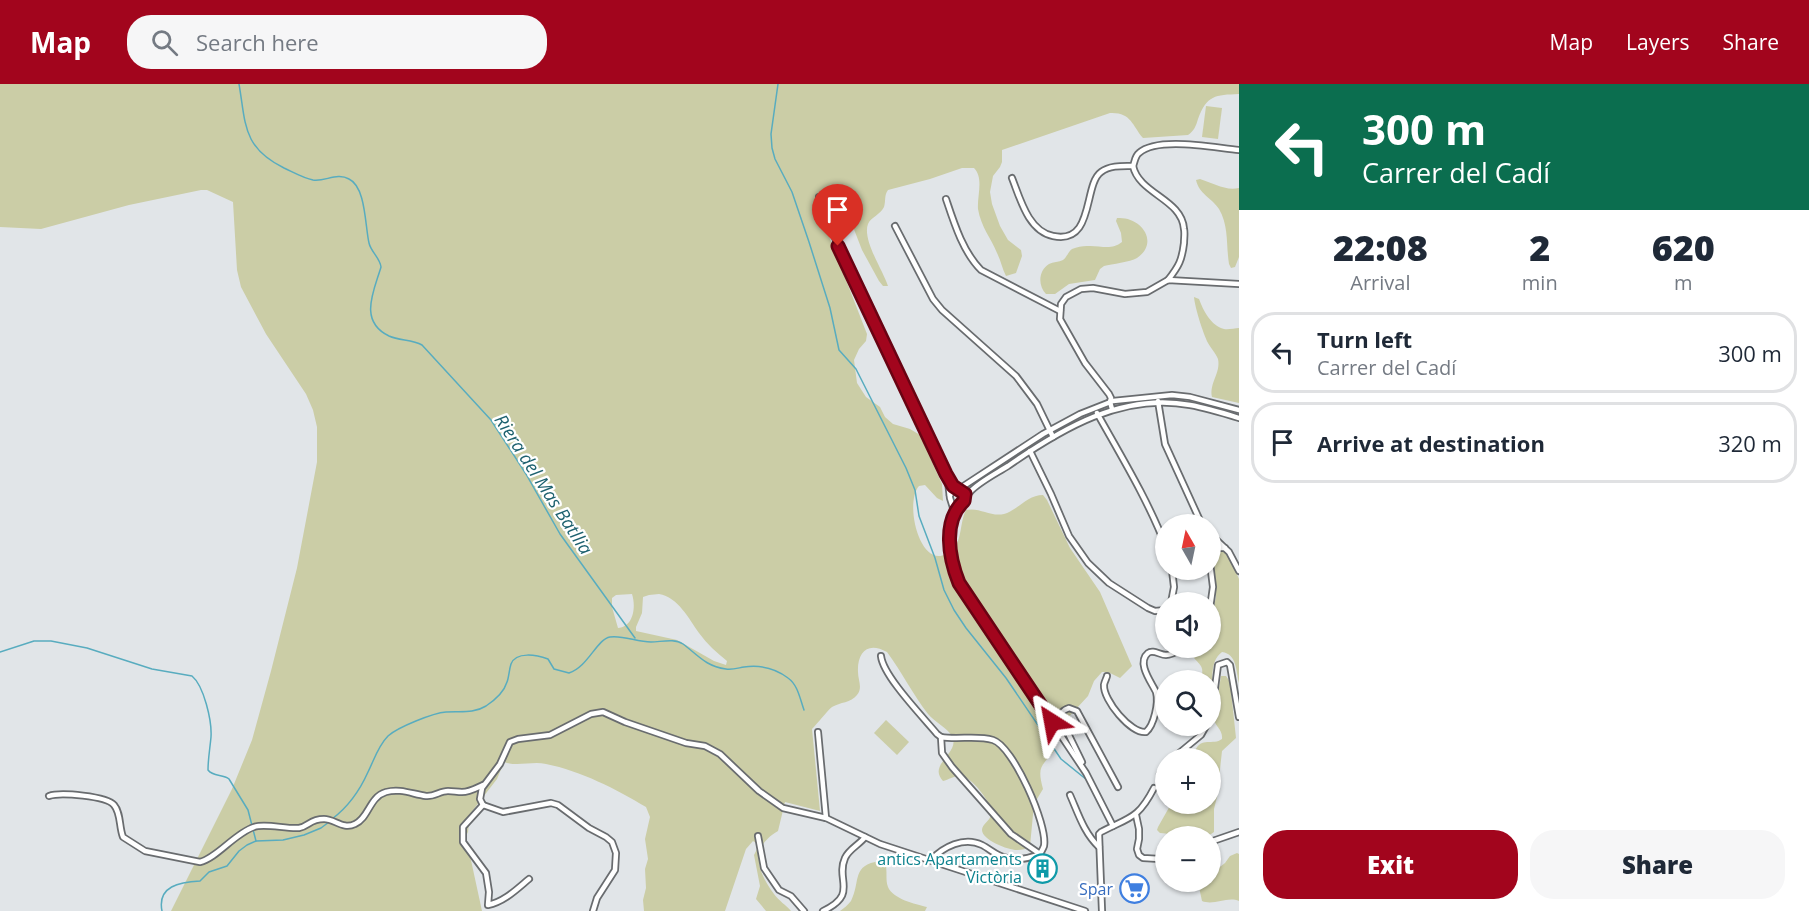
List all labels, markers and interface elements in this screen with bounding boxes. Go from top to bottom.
search box [127,15,547,69]
text: Map [30,23,91,61]
icon: search [148,26,181,59]
text: Search here [196,27,319,57]
text: Map [1550,28,1593,56]
text: Layers [1626,28,1690,56]
text: Share [1723,28,1779,56]
text: 300 m [1362,100,1486,157]
icon: left [1263,108,1341,186]
text: Carrer del Cadí [1362,154,1550,191]
pin [812,184,863,246]
icon: arrive [821,193,854,226]
text: 22:08 [1333,223,1428,272]
text: 2 [1529,223,1550,272]
text: 620 [1652,223,1715,272]
text: Arrival [1350,269,1411,296]
text: min [1522,269,1558,296]
text: m [1674,269,1693,296]
text: Turn left [1317,324,1412,354]
icon: left [1266,336,1299,369]
text: 300 m [1718,338,1782,368]
text: Carrer del Cadí [1317,354,1456,381]
water label: Riera del Mas Batllia [490,409,598,559]
icon: arrive [1266,426,1299,459]
text: Arrive at destination [1317,428,1545,458]
text: 320 m [1718,428,1782,458]
north arrow [1155,514,1221,580]
map controls [1155,514,1221,892]
button: sound [1155,592,1221,658]
button: search [1155,670,1221,736]
position arrow [1020,690,1084,754]
button: + [1155,748,1221,814]
button: − [1155,826,1221,892]
button: Exit [1263,830,1518,899]
button: Share [1530,830,1785,899]
place label: antics Apartaments Victòria [877,848,1022,888]
building icon: antics Apartaments Victòria [1027,852,1059,884]
supermarket icon: Spar [1118,873,1150,905]
place label: Spar [1079,878,1113,900]

